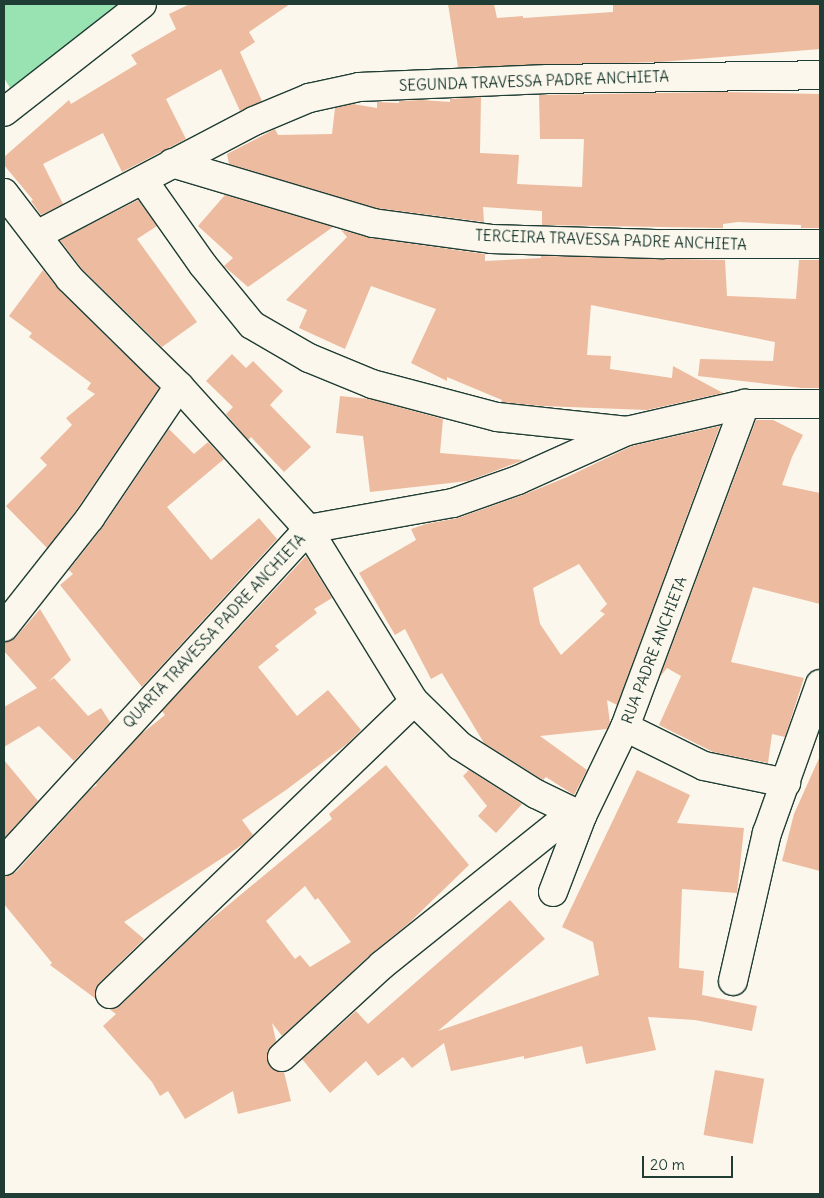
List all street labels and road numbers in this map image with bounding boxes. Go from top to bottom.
street label: SEGUNDA TRAVESSA PADRE ANCHIETA [399,67,669,95]
street label: TERCEIRA TRAVESSA PADRE ANCHIETA [475,226,747,254]
street label: QUARTA TRAVESSA PADRE ANCHIETA [119,530,309,732]
street label: RUA PADRE ANCHIETA [618,574,690,726]

